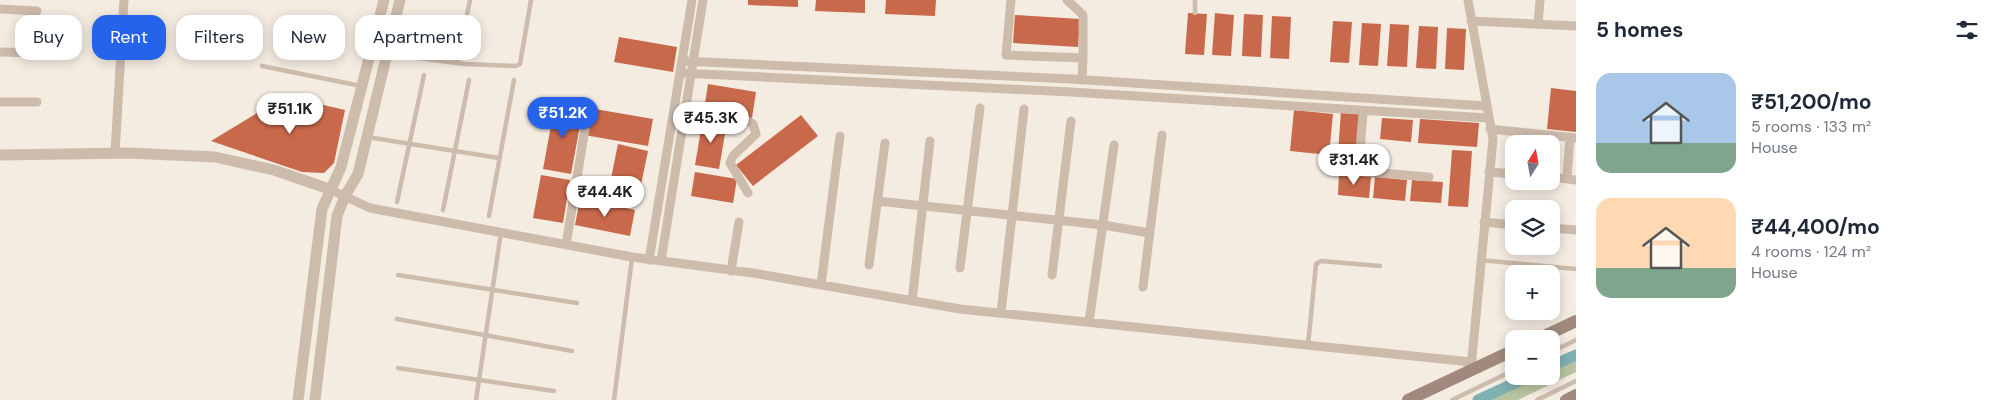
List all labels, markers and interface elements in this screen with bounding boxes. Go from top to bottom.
chip: Buy [15,15,82,60]
chip: Rent [92,15,166,60]
chip: Filters [176,15,263,60]
chip: New [273,15,345,60]
chip: Apartment [355,15,481,60]
text: 5 homes [1596,16,1683,44]
icon: filters [1953,16,1981,44]
text: ₹51,200/mo [1751,88,1872,116]
pin: ₹51.1K [249,92,331,135]
icon: home [1636,93,1696,153]
pin: ₹51.2K [522,96,604,139]
text: ₹51.1K [267,98,313,119]
text: ₹51.2K [538,102,588,123]
pin: ₹45.3K [670,102,752,144]
text: ₹45.3K [684,107,738,128]
text: 5 rooms · 133 m² [1751,116,1871,137]
north arrow [1505,135,1560,190]
map controls [1505,135,1560,385]
text: House [1751,137,1798,158]
pin: ₹31.4K [1313,144,1395,186]
text: ₹31.4K [1329,149,1379,170]
pin: ₹44.4K [564,176,646,218]
text: ₹44.4K [577,181,633,202]
button: layers [1505,200,1560,255]
text: ₹44,400/mo [1751,213,1880,241]
icon: home [1636,218,1696,278]
text: 4 rooms · 124 m² [1751,241,1871,262]
text: House [1751,262,1798,283]
button: + [1505,265,1560,320]
button: − [1505,330,1560,385]

